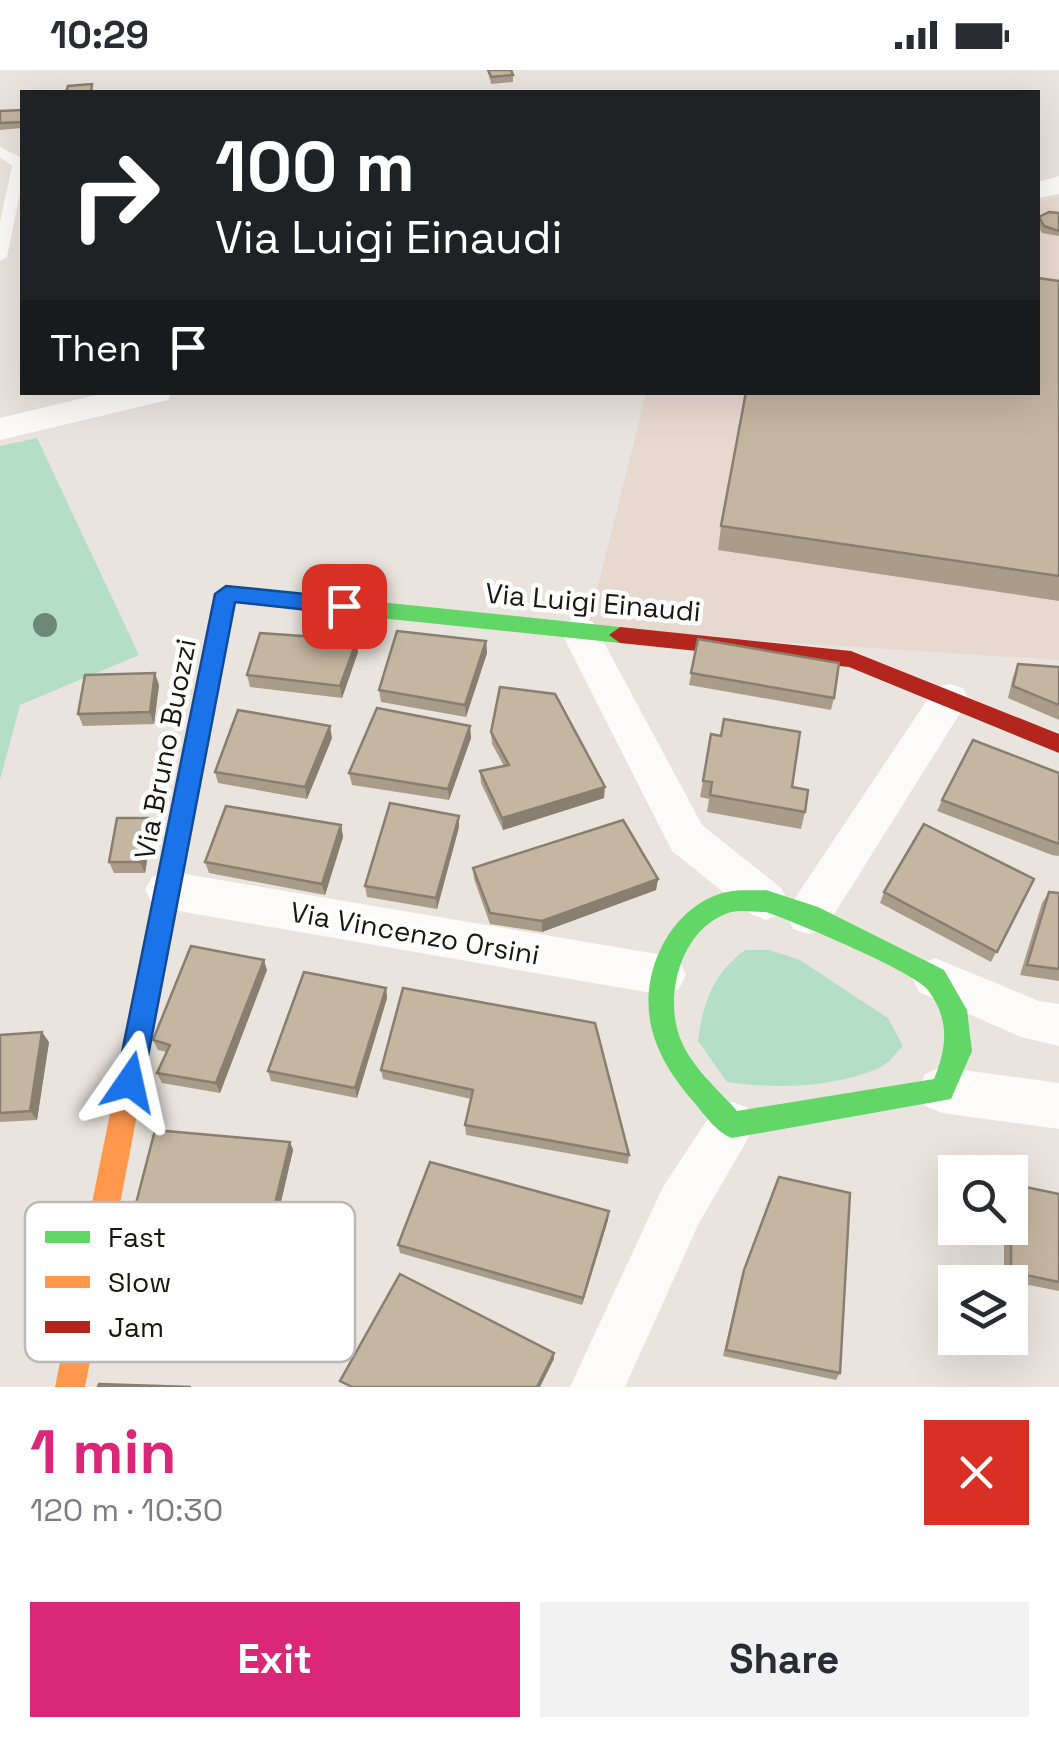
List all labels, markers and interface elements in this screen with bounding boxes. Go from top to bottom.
text: 10:29 [50,11,149,59]
text: 100 m [215,122,415,211]
icon: right [50,130,180,260]
text: Via Luigi Einaudi [215,209,563,266]
icon: arrive [161,320,216,375]
text: Then [50,324,141,372]
pin [302,564,387,649]
street label: Via Luigi Einaudi [484,575,702,629]
icon: arrive [317,579,372,634]
street label: Via Bruno Buozzi [126,636,204,862]
street label: Via Vincenzo Orsini [288,893,542,973]
position arrow [78,1030,182,1134]
map controls [938,1155,1028,1355]
button: search [938,1155,1028,1245]
legend [25,1202,355,1362]
text: Fast [108,1219,166,1255]
text: Slow [108,1264,171,1300]
button: layers [938,1265,1028,1355]
text: Jam [108,1309,164,1345]
text: 1 min [30,1414,177,1491]
button: close [924,1420,1029,1525]
text: 120 m · 10:30 [30,1490,223,1530]
button: Exit [30,1602,520,1717]
button: Share [540,1602,1029,1717]

